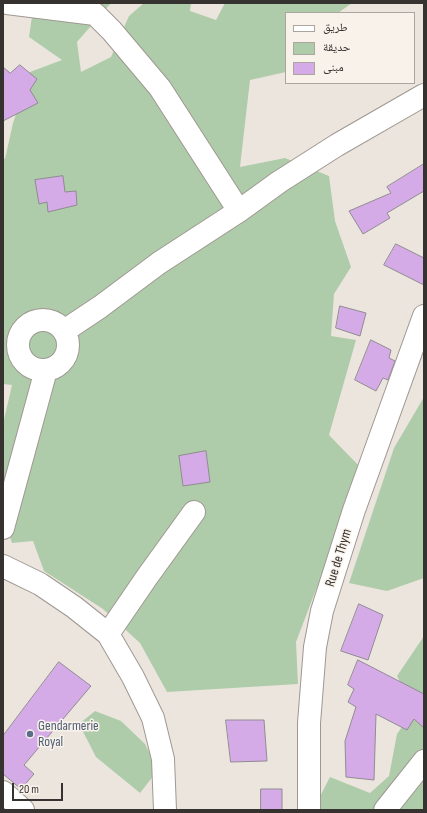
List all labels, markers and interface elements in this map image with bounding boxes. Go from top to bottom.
legend [285,12,415,84]
text: طريق [323,20,348,35]
text: حديقة [323,40,351,55]
text: مبنى [323,60,344,75]
street label: Rue de Thym [322,527,356,589]
place label: Gendarmerie Royal [38,718,99,750]
marker: Gendarmerie Royal [25,729,35,739]
scale bar [14,775,65,801]
text: 20 m [19,782,39,797]

